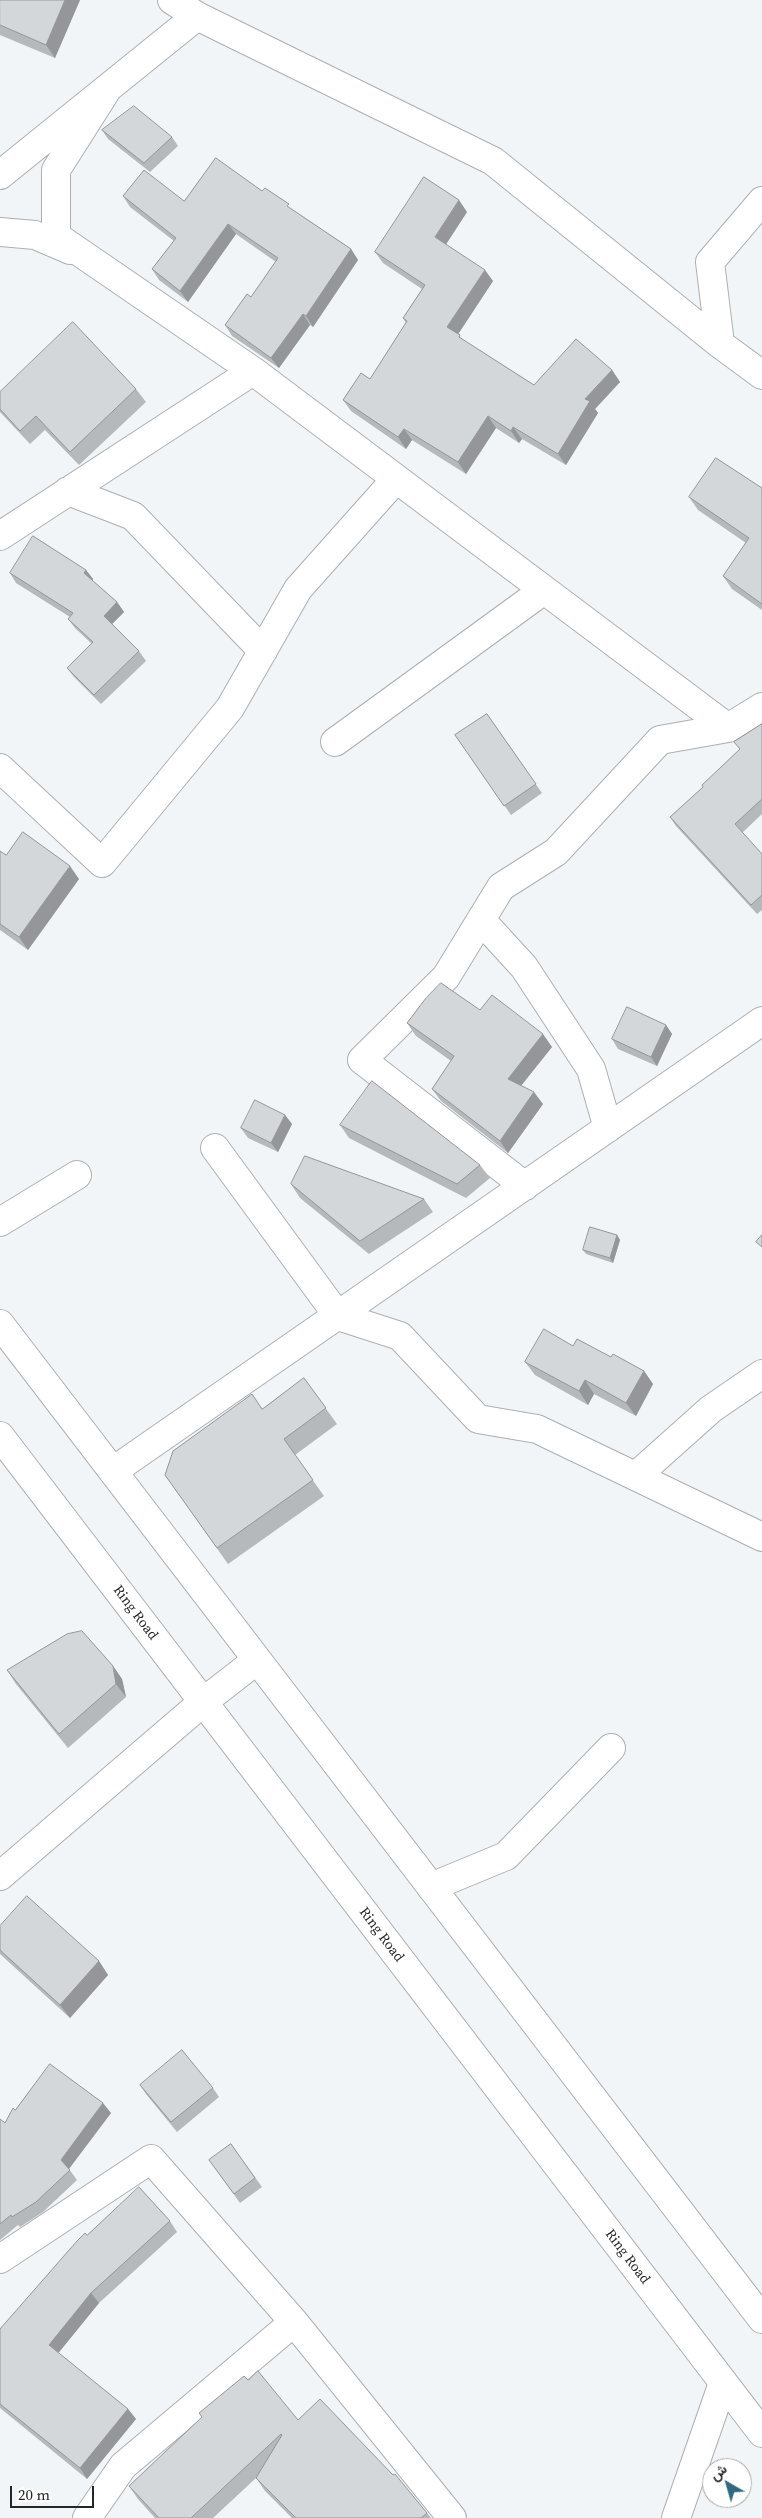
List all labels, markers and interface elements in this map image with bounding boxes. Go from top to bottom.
street label: Ring Road [109,1582,161,1644]
street label: Ring Road [355,1904,407,1966]
street label: Ring Road [601,2226,653,2288]
north arrow [702,2458,752,2508]
text: ش [706,2459,731,2485]
scale bar [12,2476,96,2508]
text: 20 m [18,2484,50,2505]

